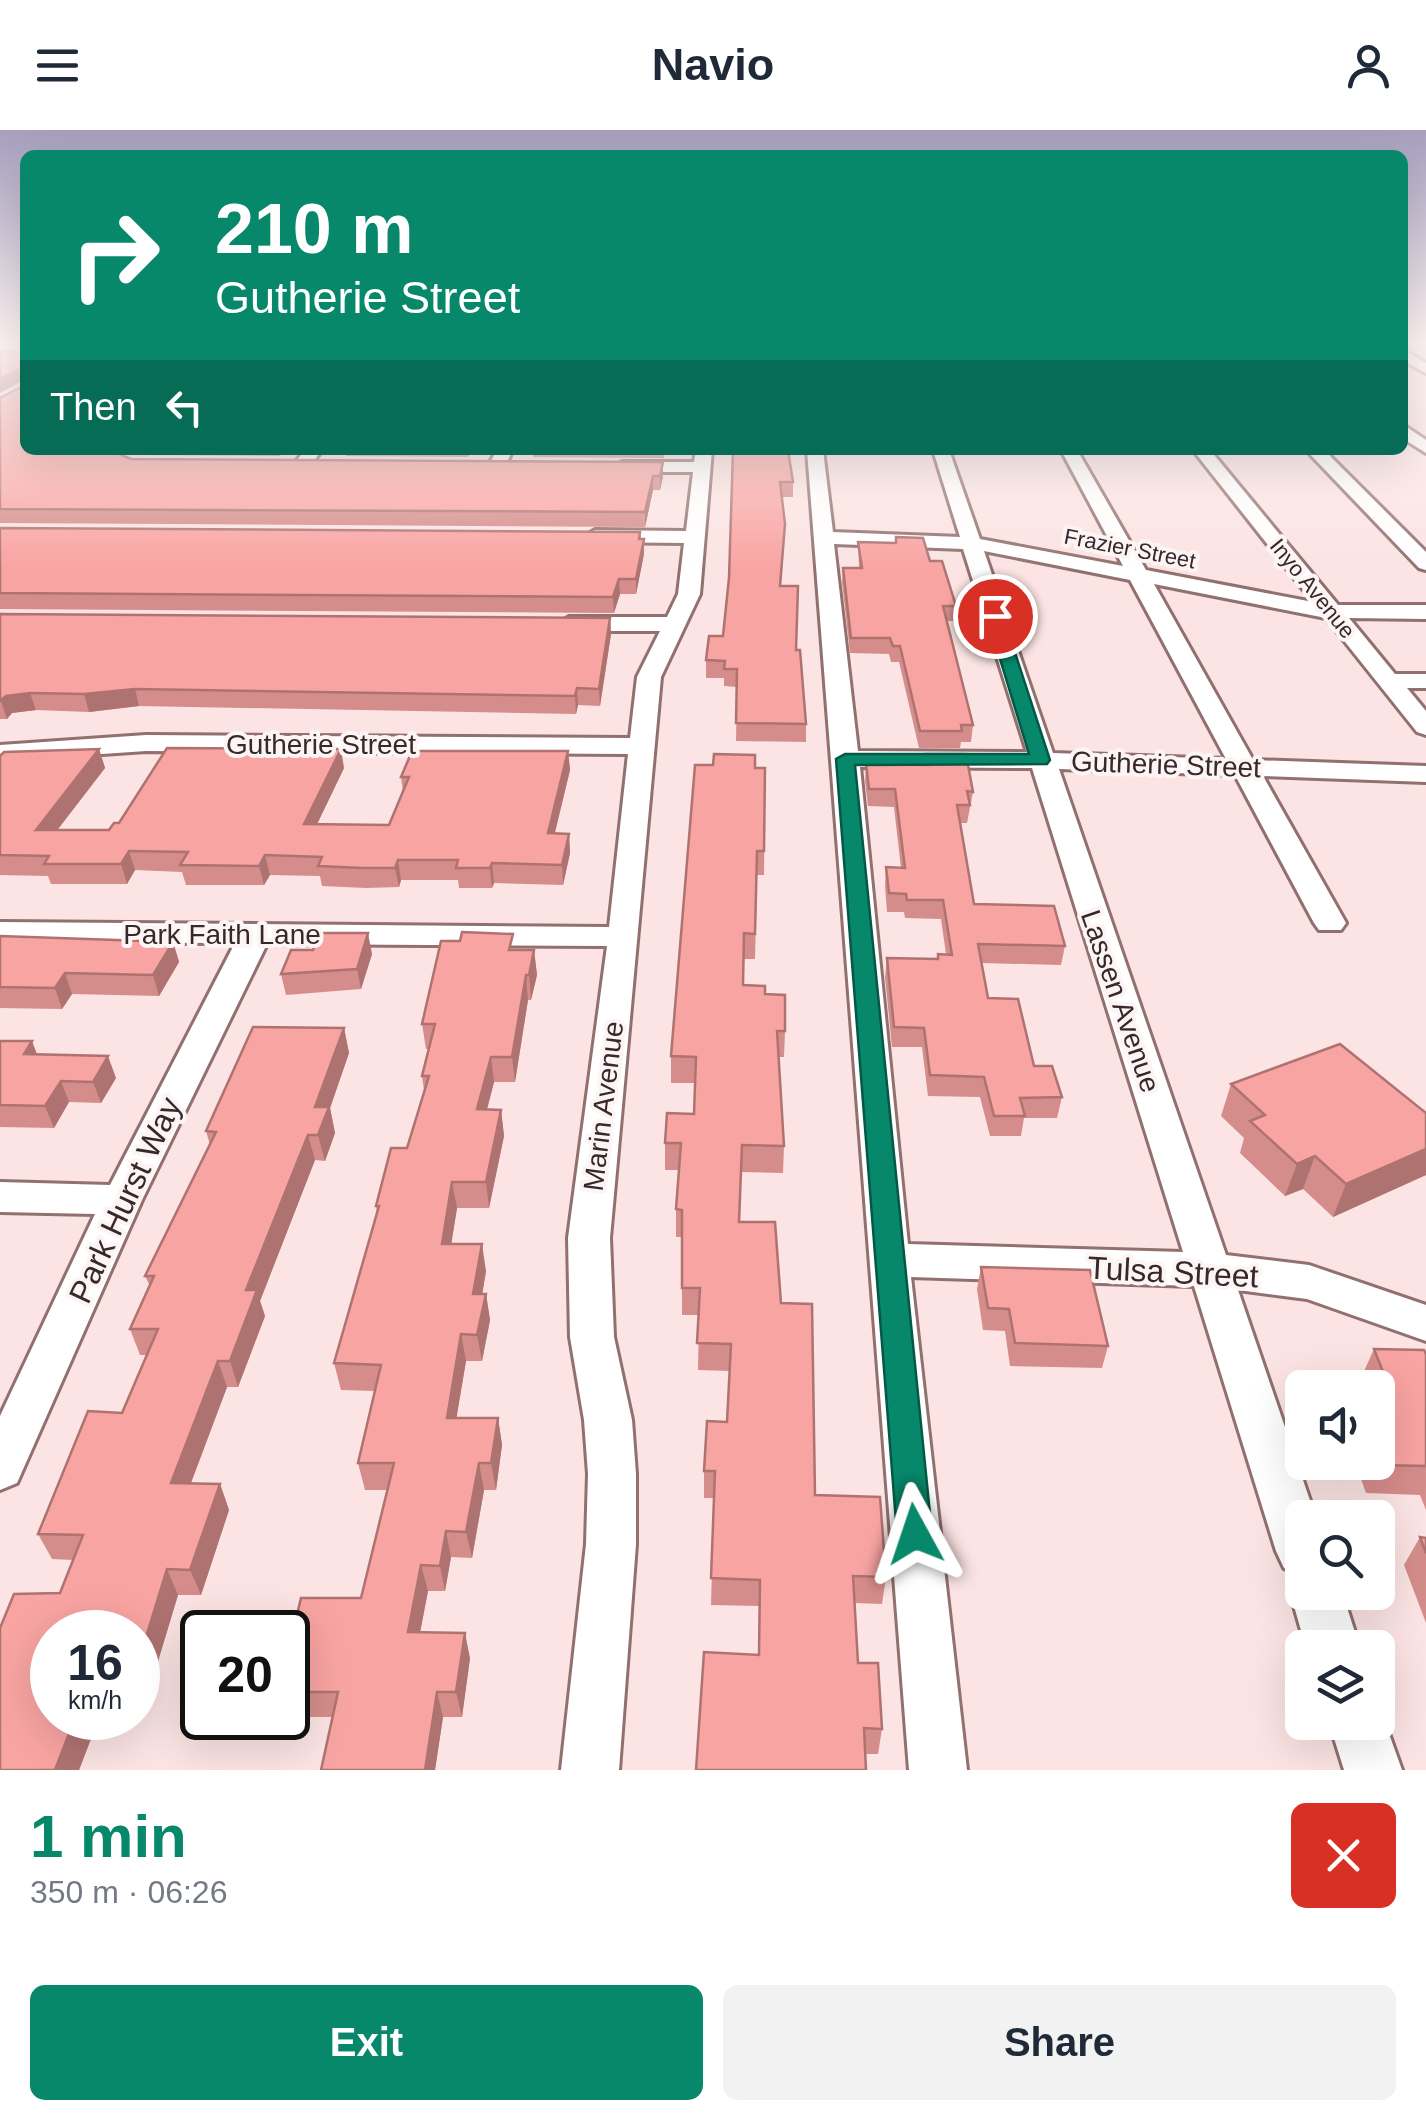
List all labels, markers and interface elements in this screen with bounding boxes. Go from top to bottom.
icon: menu [30,38,85,93]
icon: person [1341,38,1396,93]
text: Navio [652,39,774,90]
icon: right [50,190,180,320]
text: 210 m [215,190,413,268]
text: Gutherie Street [215,272,520,323]
icon: left [157,380,212,435]
text: Then [50,386,137,428]
street label: Frazier Street [1062,524,1198,573]
street label: Inyo Avenue [1265,534,1360,643]
pin [953,574,1038,659]
icon: arrive [968,589,1023,644]
street label: Gutherie Street [226,729,416,760]
street label: Gutherie Street [1071,746,1262,783]
street label: Lassen Avenue [1075,906,1166,1096]
street label: Park Faith Lane [123,919,321,950]
street label: Marin Avenue [578,1019,629,1193]
street label: Park Hurst Way [62,1091,188,1309]
street label: Tulsa Street [1087,1250,1260,1294]
map controls [1285,1370,1395,1740]
button: sound [1285,1370,1395,1480]
position arrow [863,1482,967,1586]
button: search [1285,1500,1395,1610]
speed limit sign: 20 [180,1610,310,1740]
button: layers [1285,1630,1395,1740]
text: 16 [67,1635,123,1691]
text: km/h [68,1686,122,1714]
text: 1 min [30,1803,187,1870]
button: close [1291,1803,1396,1908]
text: 350 m · 06:26 [30,1874,227,1910]
button: Exit [30,1985,703,2100]
button: Share [723,1985,1396,2100]

